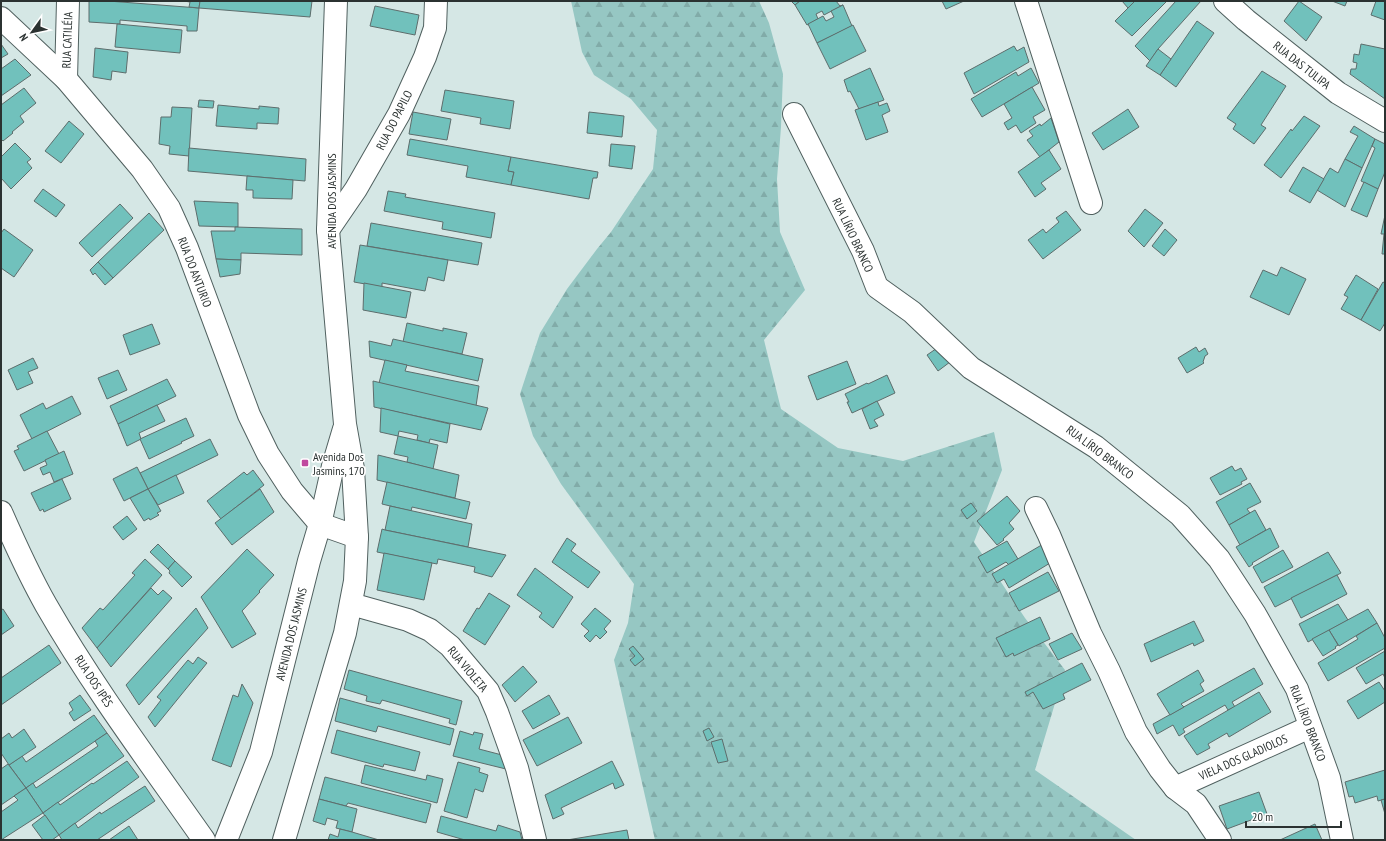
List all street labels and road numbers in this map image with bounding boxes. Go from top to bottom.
street label: RUA CATILÉIA [59,11,75,69]
street label: RUA DAS TULIPA [1270,38,1334,92]
street label: RUA DO PAPILO [373,87,416,152]
street label: AVENIDA DOS JASMINS [324,153,339,249]
street label: RUA LÍRIO BRANCO [829,195,877,275]
street label: RUA DO ANTURIO [175,235,215,310]
street label: RUA LÍRIO BRANCO [1063,422,1137,482]
street label: AVENIDA DOS JASMINS [272,586,310,682]
street label: RUA VIOLETA [445,643,492,695]
street label: RUA DOS IPÊS [72,652,116,710]
street label: RUA LÍRIO BRANCO [1287,683,1330,764]
street label: VIELA DOS GLADIOLOS [1196,731,1290,784]

